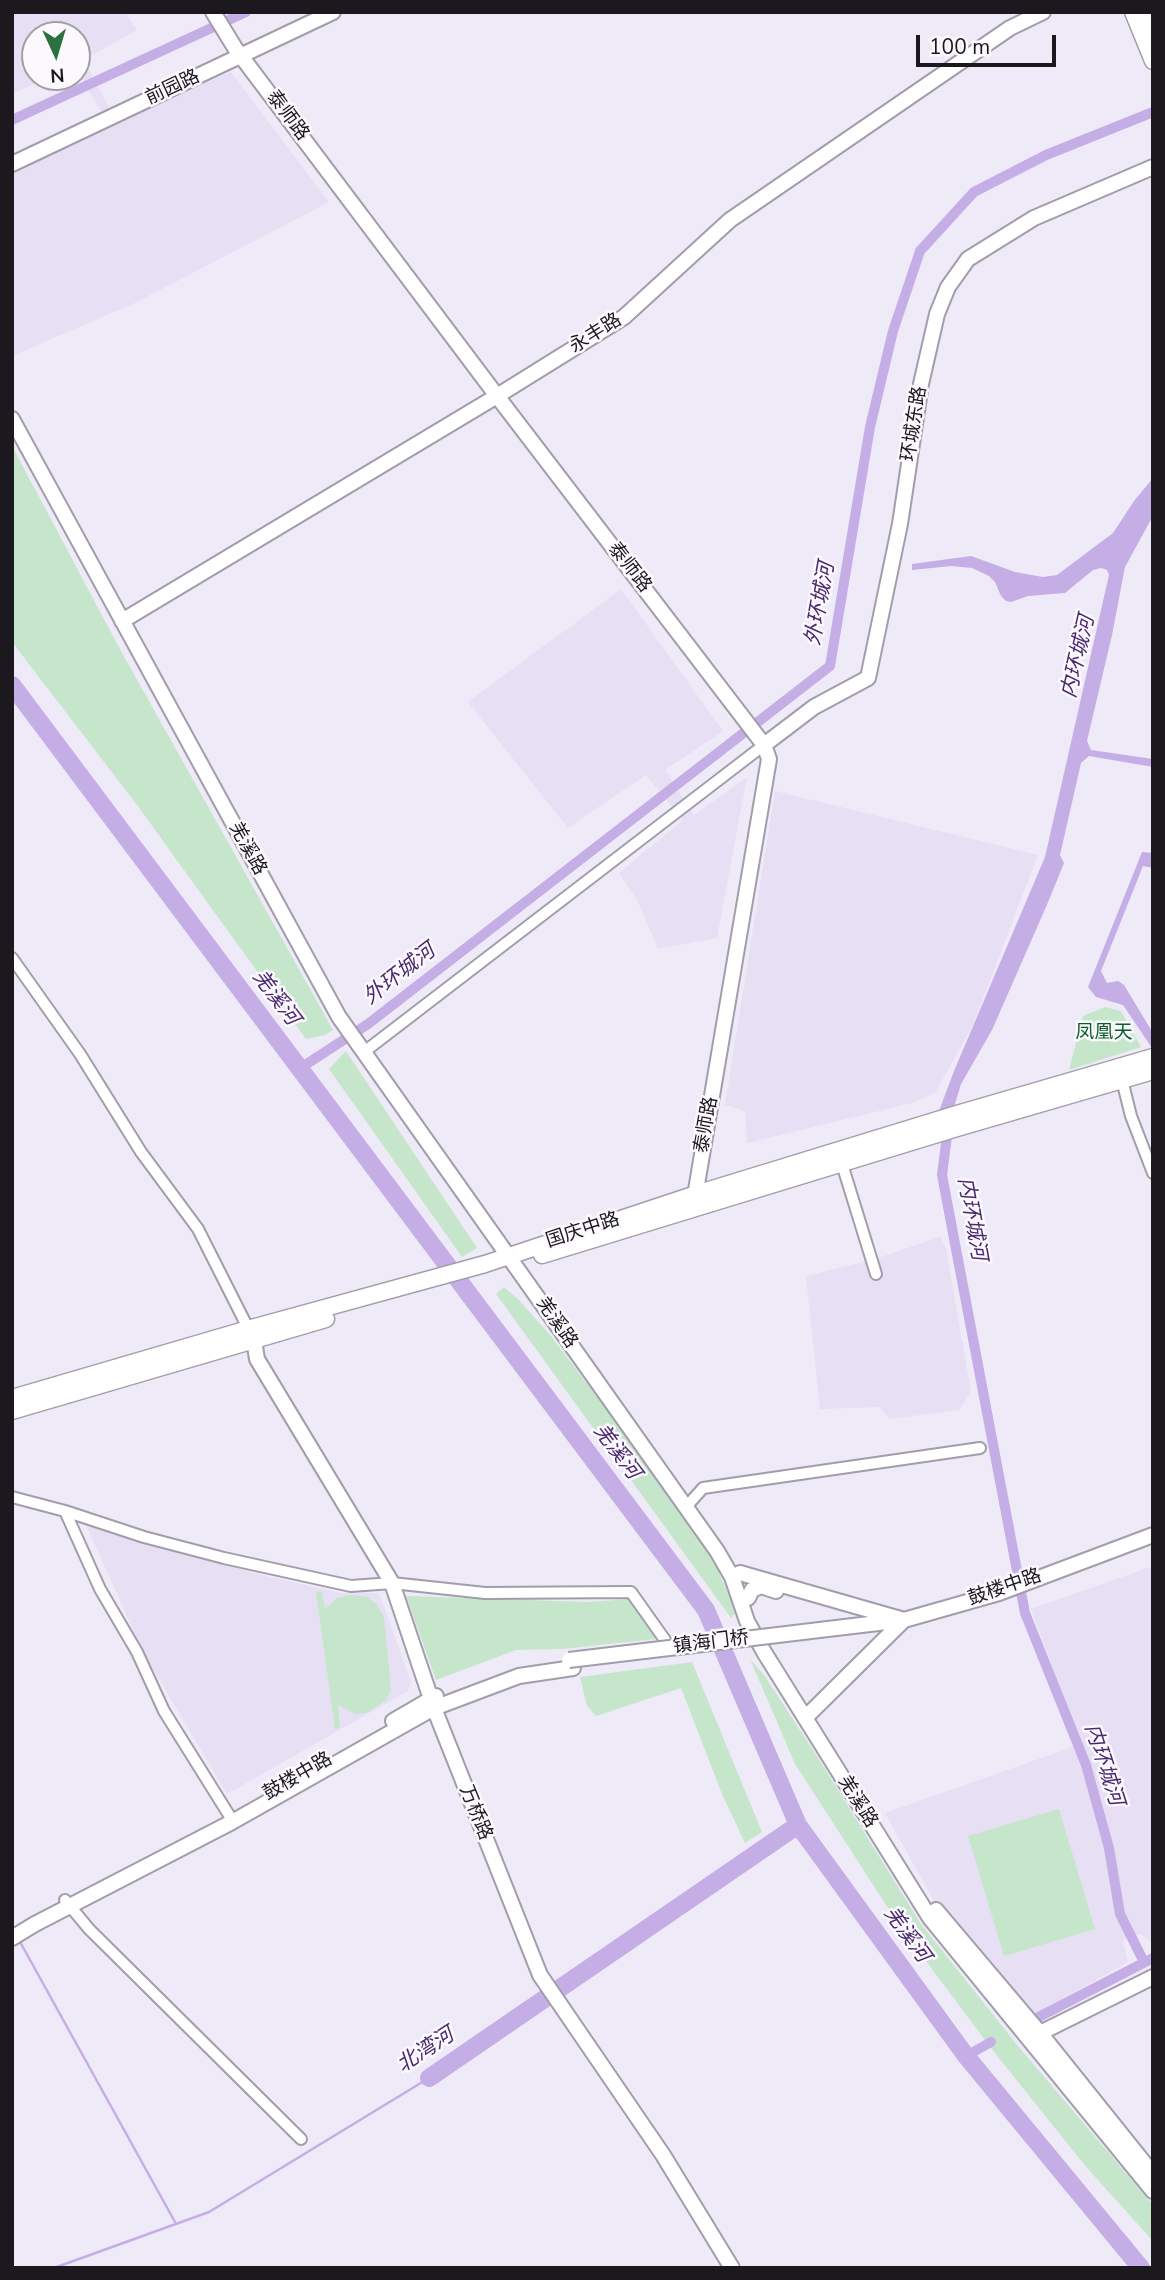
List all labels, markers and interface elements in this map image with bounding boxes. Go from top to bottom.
north arrow [21,21,91,91]
scale bar [920,21,1060,65]
text: 100 m [929,33,990,61]
text: N [49,61,65,88]
street label: 前园路 [142,66,204,110]
street label: 泰师路 [261,86,313,146]
street label: 永丰路 [566,309,626,359]
street label: 环城东路 [898,385,932,463]
street label: 泰师路 [602,539,656,597]
water label: 外环城河 [801,560,841,648]
water label: 内环城河 [1057,613,1101,701]
street label: 羌溪路 [223,819,271,879]
water label: 外环城河 [359,939,441,1011]
water label: 羌溪河 [246,965,304,1031]
park label: 凤凰天 [1076,1022,1132,1044]
street label: 泰师路 [691,1095,723,1155]
water label: 内环城河 [951,1175,991,1263]
street label: 国庆中路 [543,1208,623,1254]
street label: 羌溪路 [530,1293,582,1353]
water label: 羌溪河 [587,1419,645,1485]
street label: 鼓楼中路 [965,1565,1045,1611]
street label: 镇海门桥 [672,1627,750,1659]
water label: 内环城河 [1078,1721,1128,1809]
street label: 鼓楼中路 [259,1748,337,1806]
street label: 羌溪路 [832,1772,882,1832]
street label: 万桥路 [454,1782,496,1844]
water label: 羌溪河 [877,1902,935,1968]
water label: 北湾河 [393,2023,459,2079]

